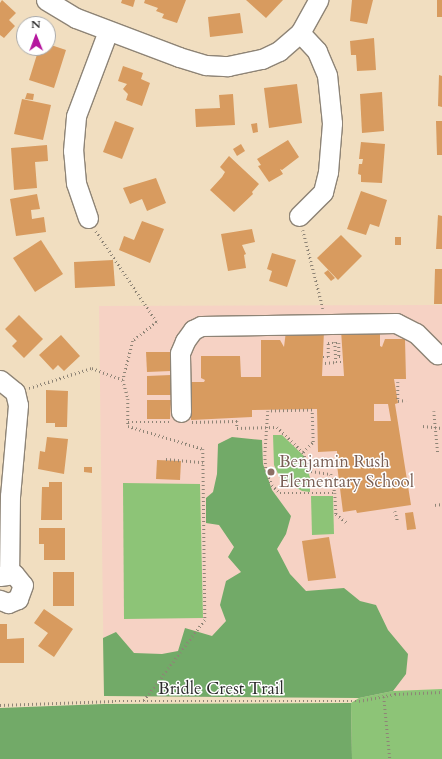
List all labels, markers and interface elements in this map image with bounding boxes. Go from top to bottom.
north arrow [16,16,56,56]
text: N [31,17,41,32]
place label: Benjamin Rush Elementary School [279,452,414,492]
marker: Benjamin Rush Elementary School [266,467,276,477]
street label: Bridle Crest Trail [158,679,284,699]

